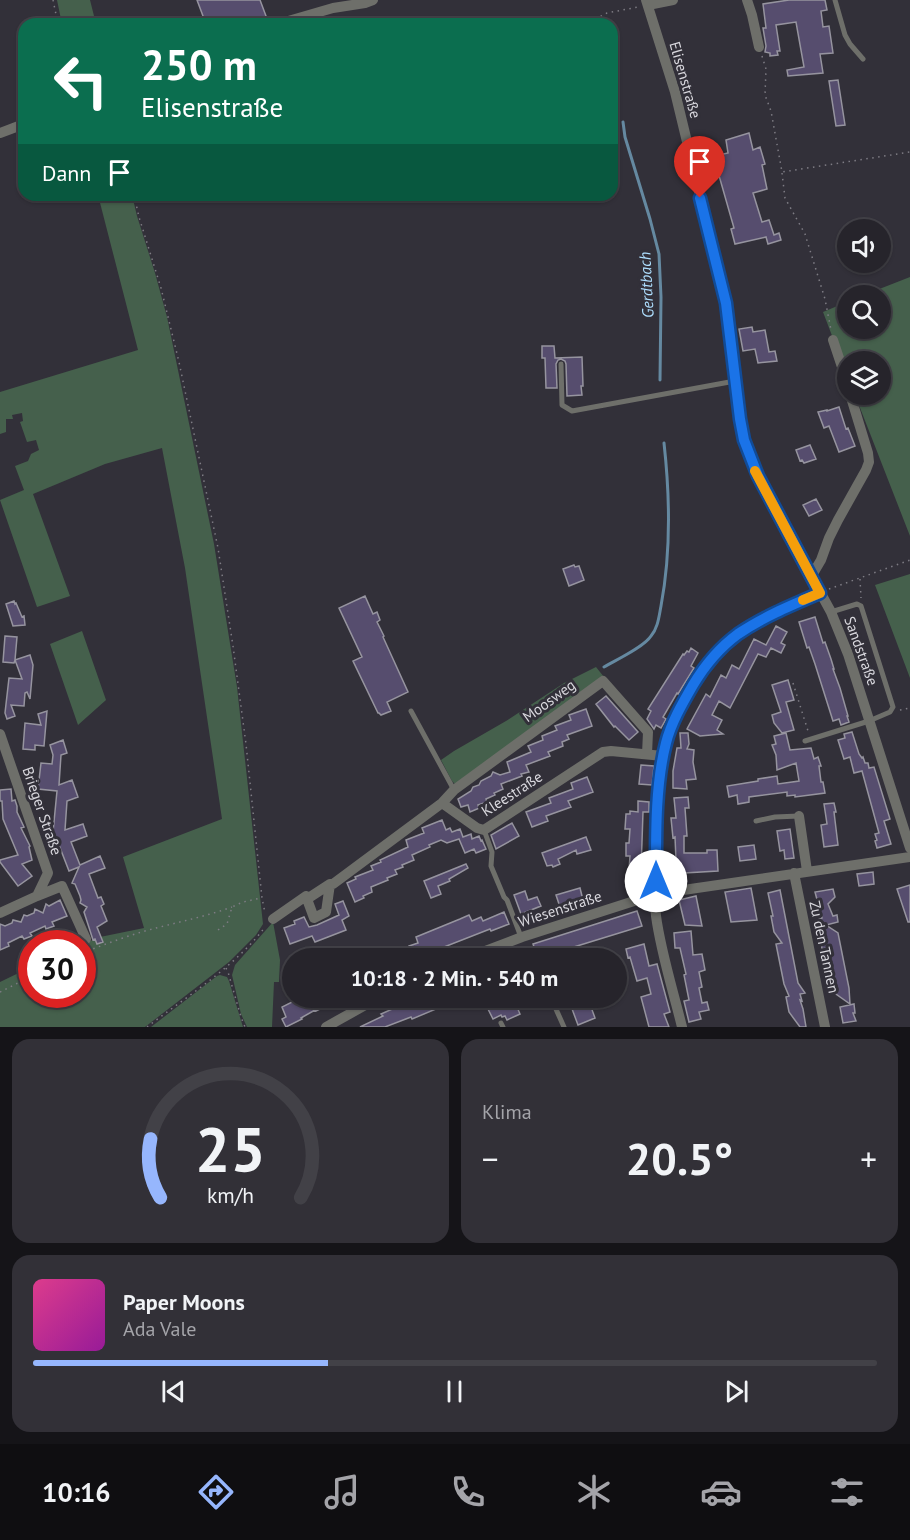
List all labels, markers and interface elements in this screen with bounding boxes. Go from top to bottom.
text: 250 m [141,37,257,92]
street label: Elisenstraße [665,39,706,120]
icon: left [42,42,120,120]
text: Elisenstraße [141,90,283,124]
pin [674,136,725,198]
icon: arrive [683,145,716,178]
icon: arrive [103,156,136,189]
text: Dann [42,159,91,187]
map controls [837,219,891,405]
button: sound [837,219,891,273]
water label: Gerdtbach [634,251,658,319]
button: search [837,285,891,339]
button: layers [837,351,891,405]
street label: Sandstraße [840,614,883,688]
street label: Moosweg [519,675,579,726]
street label: Brieger Straße [18,764,66,858]
street label: Kleestraße [478,767,546,820]
position arrow [624,849,688,913]
street label: Wiesenstraße [516,886,604,931]
street label: Zu den Tannen [805,899,844,995]
speed limit sign: 30 [18,930,96,1008]
text: 10:18 · 2 Min. · 540 m [351,964,558,992]
text: Klima [482,1099,532,1125]
text: 25 [195,1108,266,1189]
text: 20.5° [626,1129,733,1187]
text: − [482,1137,499,1180]
text: + [860,1137,877,1180]
text: km/h [207,1181,254,1209]
text: Paper Moons [123,1288,245,1316]
text: Ada Vale [123,1316,196,1342]
icon: previous [157,1375,190,1408]
icon: pause [438,1375,471,1408]
icon: next [720,1375,753,1408]
icon: directions [195,1471,237,1513]
icon: music [321,1471,363,1513]
icon: phone [447,1471,489,1513]
icon: climate [573,1471,615,1513]
icon: car [700,1471,742,1513]
icon: filters [826,1471,868,1513]
text: 10:16 [42,1475,111,1509]

